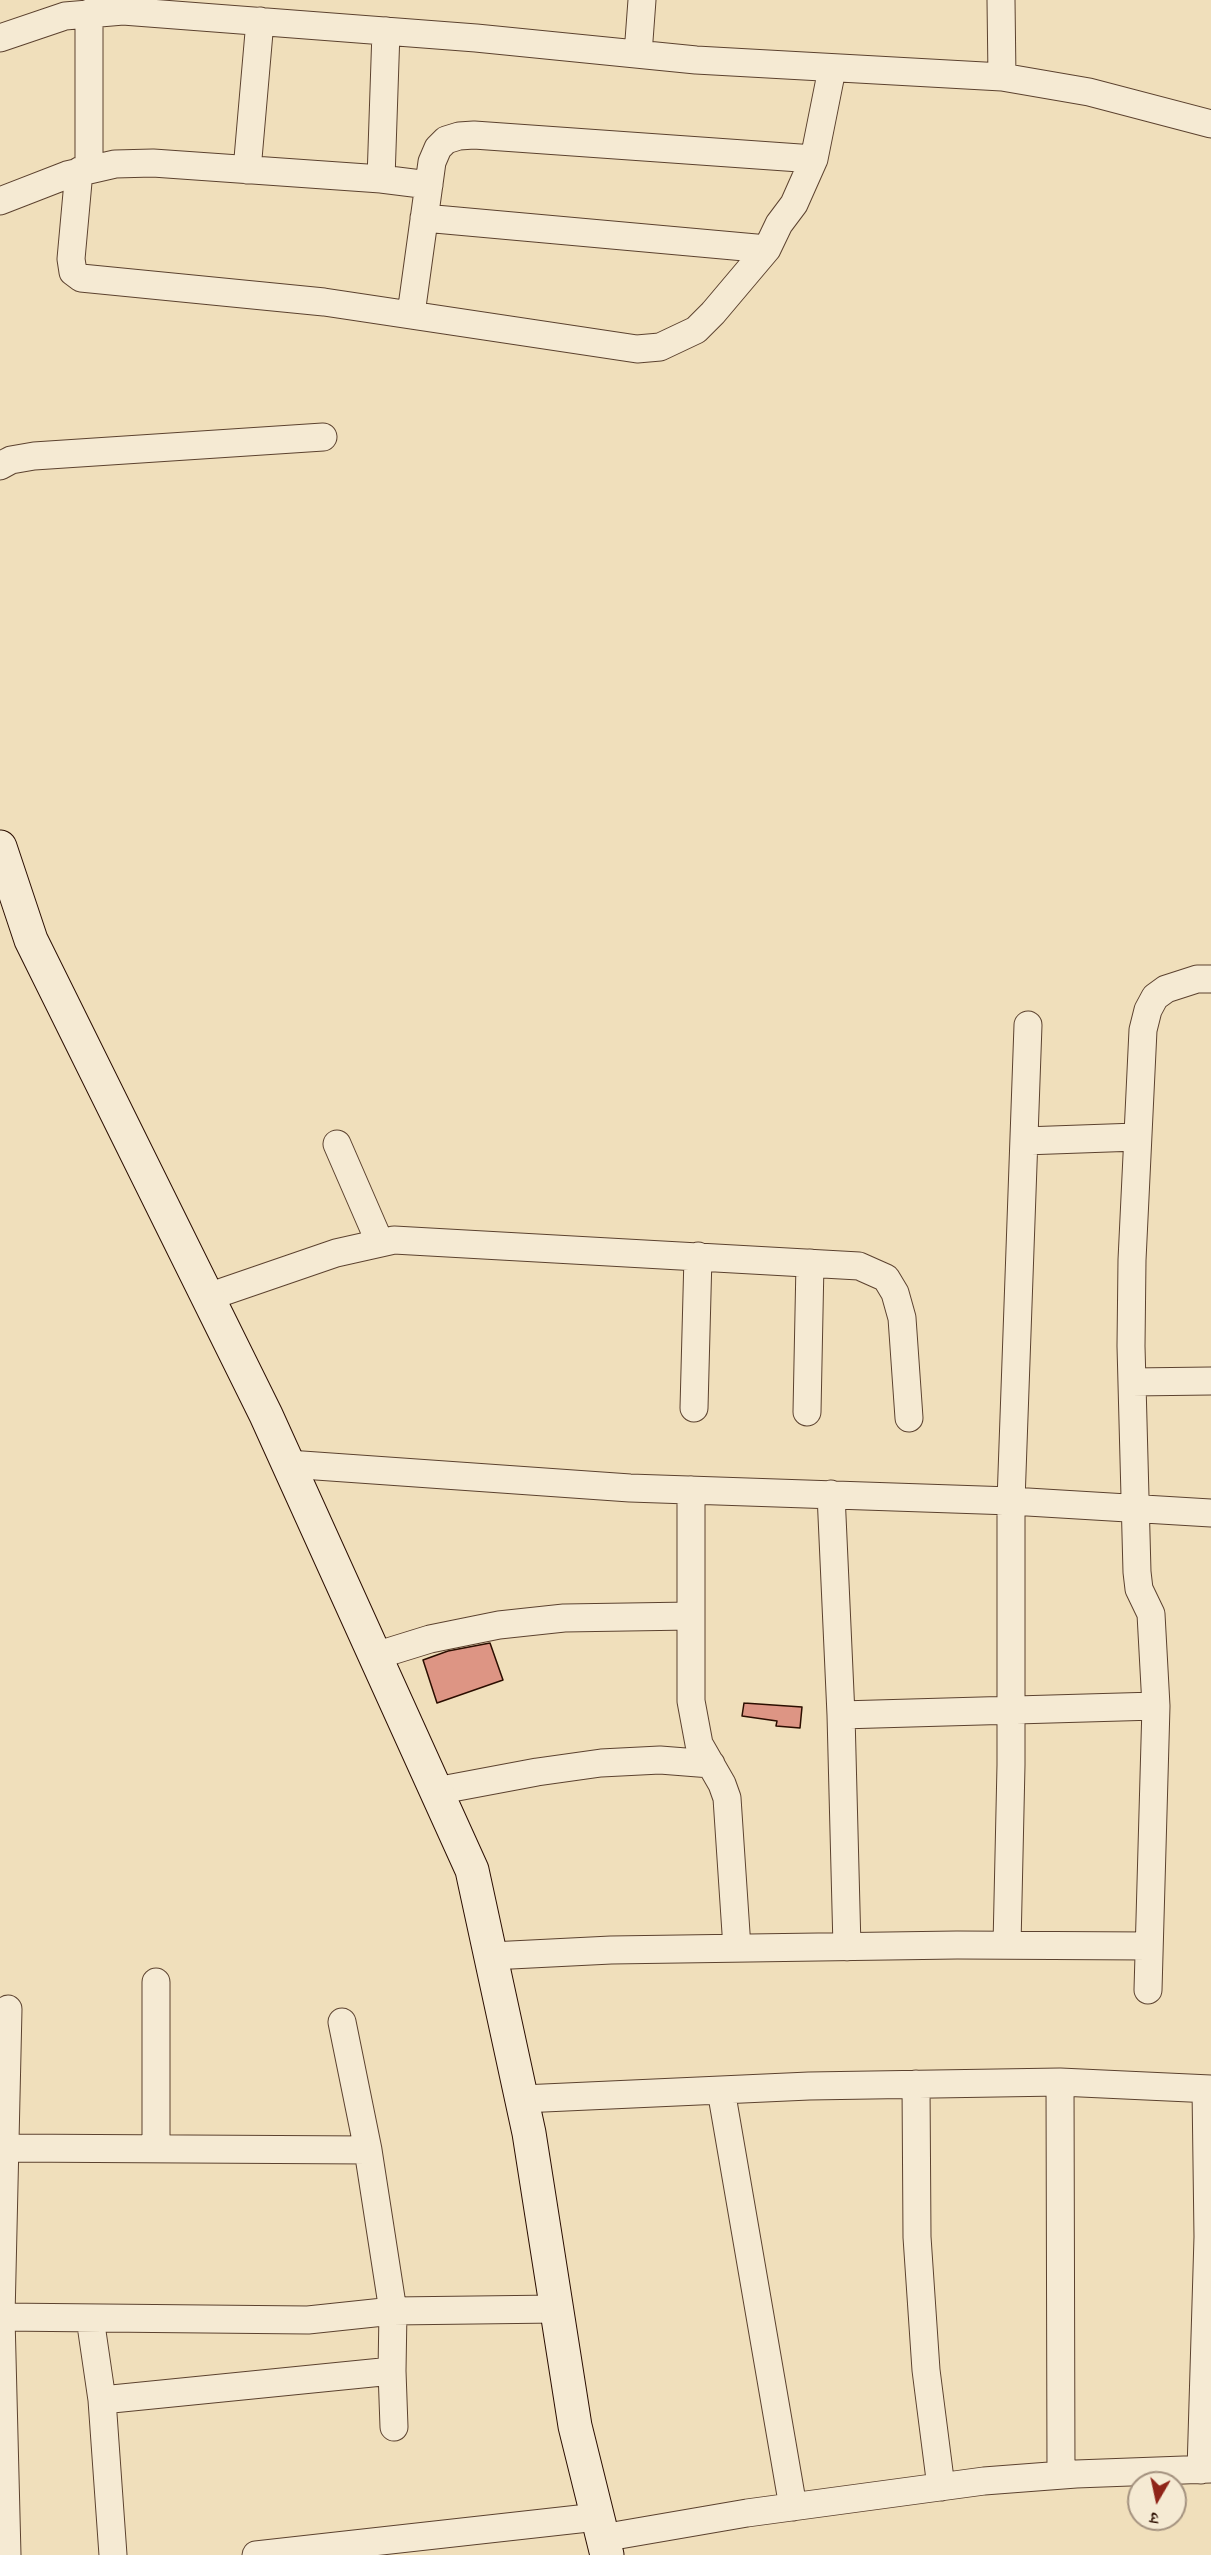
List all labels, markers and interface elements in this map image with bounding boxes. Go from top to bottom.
north arrow [1127,2471,1187,2531]
text: उ [1149,2506,1160,2527]

